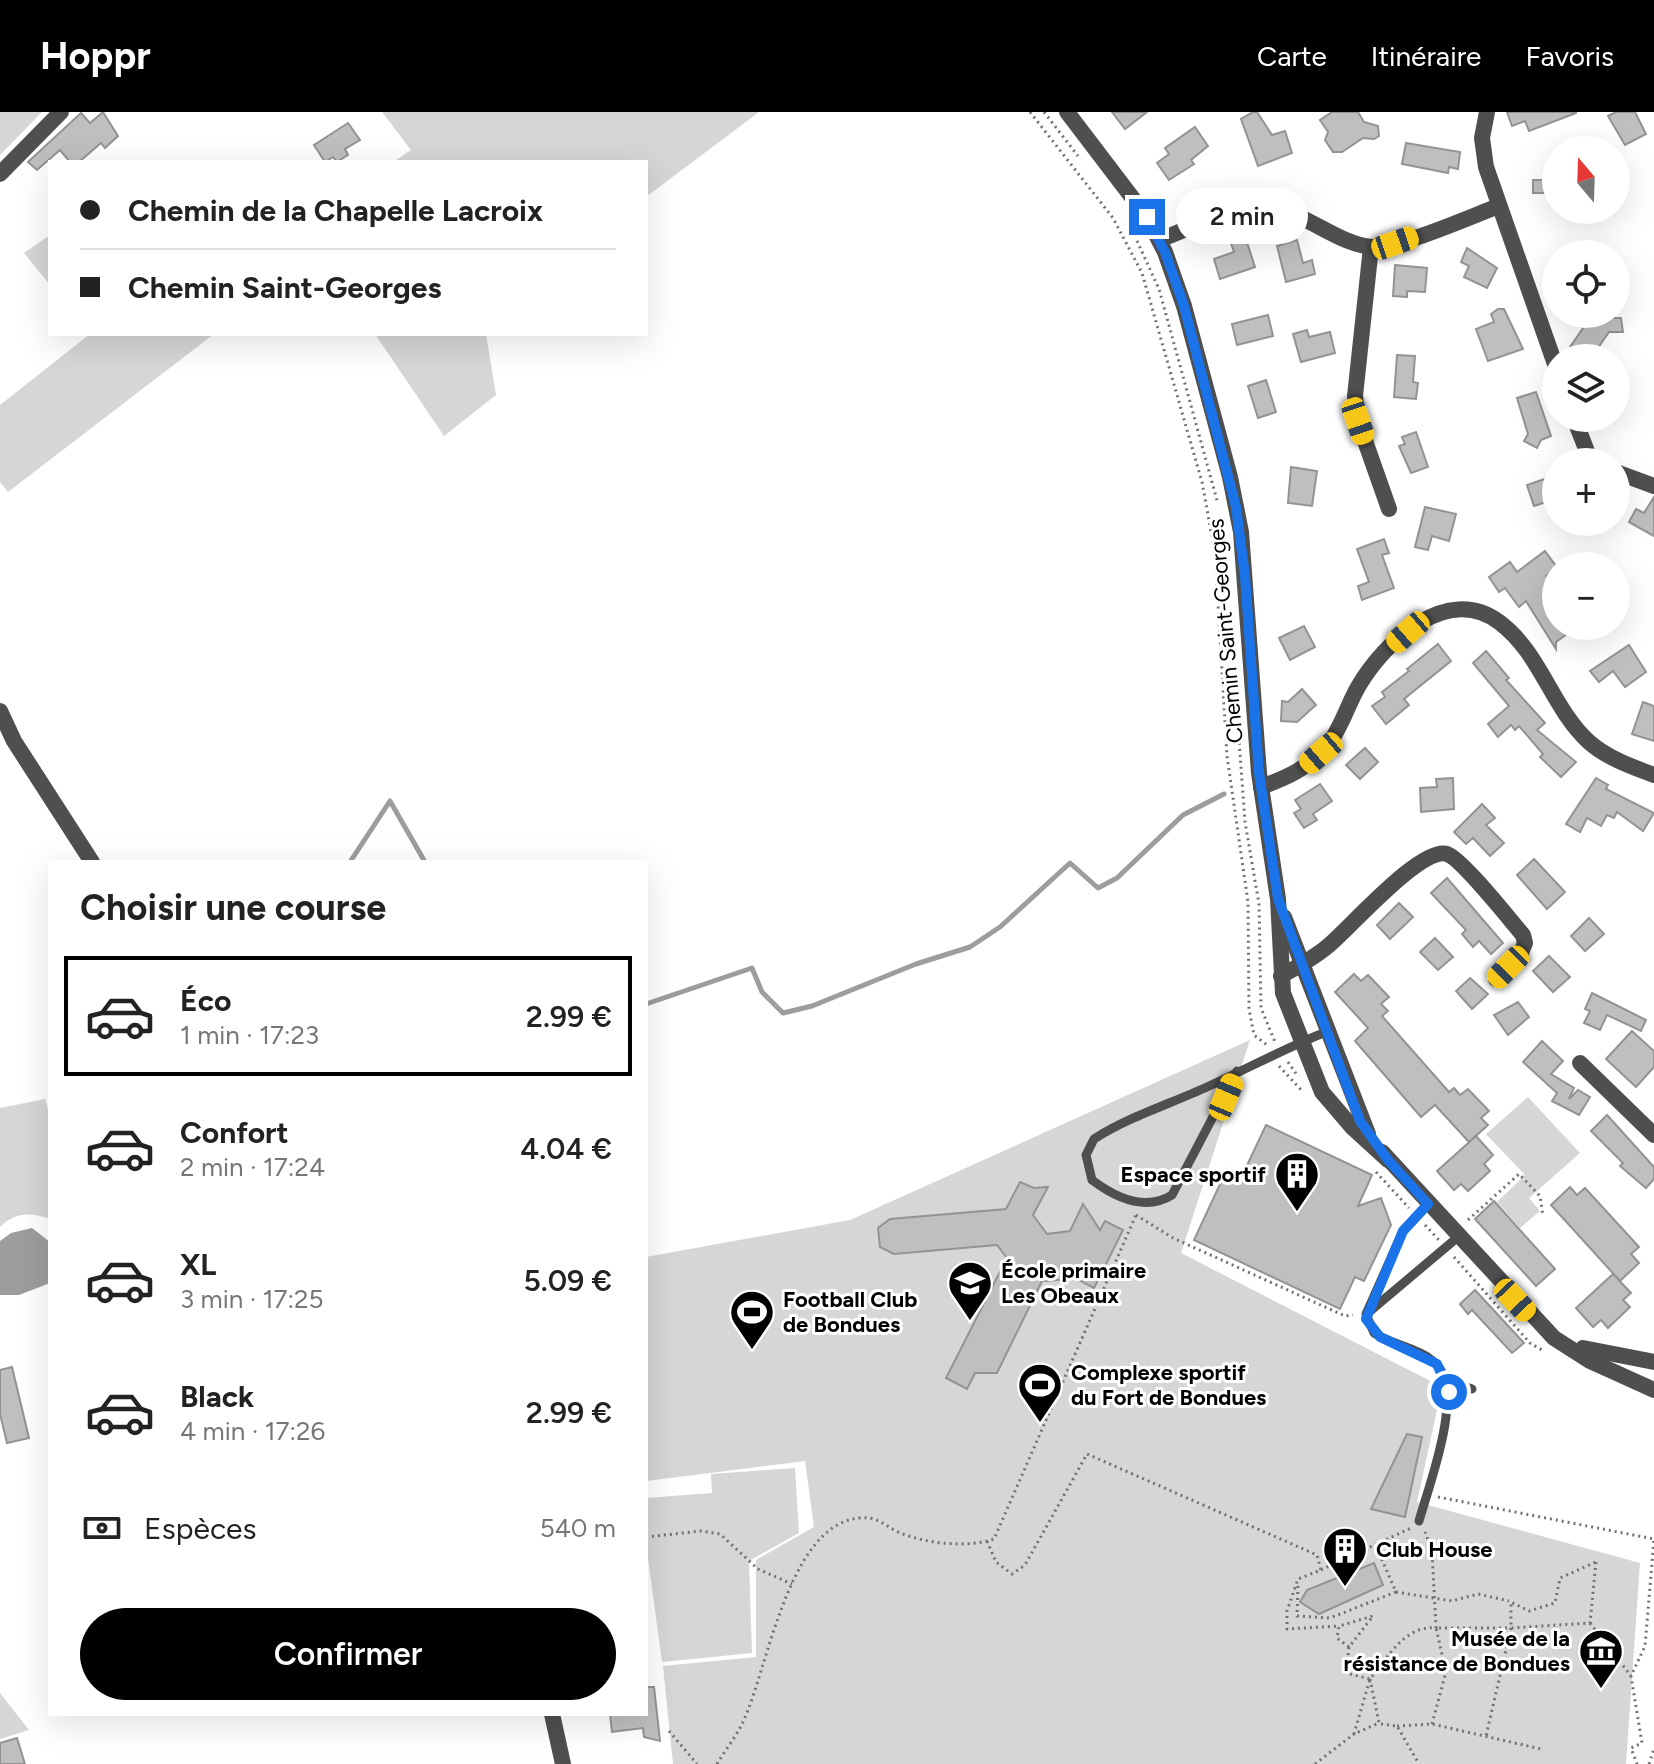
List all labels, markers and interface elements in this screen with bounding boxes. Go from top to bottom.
text: Hoppr [40,33,151,79]
text: Carte [1257,39,1327,73]
text: Itinéraire [1371,39,1481,73]
text: Favoris [1525,39,1614,73]
north arrow [1542,136,1630,224]
map controls [1542,136,1630,640]
callout: 2 min [1175,189,1307,245]
text: Chemin de la Chapelle Lacroix [128,192,543,229]
route end [1129,199,1165,235]
text: 2 min [1210,200,1274,232]
car [1368,224,1422,262]
button: locate [1542,240,1630,328]
text: Chemin Saint-Georges [128,269,441,306]
button: layers [1542,344,1630,432]
car [1339,394,1377,448]
button: + [1542,448,1630,536]
street label: Chemin Saint-Georges [1202,518,1249,744]
button: − [1542,552,1630,640]
car [1382,607,1434,657]
car [1295,728,1347,778]
text: Choisir une course [80,886,386,929]
car [1483,941,1533,993]
icon: car [84,980,156,1052]
text: Éco [180,982,231,1019]
text: 2.99 € [526,998,612,1035]
text: 1 min · 17:23 [180,1019,319,1051]
car [1206,1070,1246,1124]
icon: car [84,1112,156,1184]
text: Confort [180,1114,289,1151]
text: 4.04 € [520,1130,612,1167]
building icon: Espace sportif [1273,1150,1321,1213]
text: 2 min · 17:24 [180,1151,325,1183]
place label: Espace sportif [1121,1161,1266,1188]
icon: car [84,1244,156,1316]
text: XL [180,1246,216,1283]
place label: École primaire Les Obeaux [1001,1257,1146,1309]
school or university icon: École primaire Les Obeaux [946,1259,994,1322]
text: 5.09 € [523,1262,612,1299]
car [1490,1274,1540,1326]
text: 3 min · 17:25 [180,1283,323,1315]
place label: Football Club de Bondues [783,1286,917,1338]
sports icon: Football Club de Bondues [728,1288,776,1351]
place label: Complexe sportif du Fort de Bondues [1071,1359,1266,1411]
sports icon: Complexe sportif du Fort de Bondues [1016,1361,1064,1424]
route start [1431,1374,1467,1410]
icon: car [84,1376,156,1448]
text: Black [180,1378,254,1415]
text: 2.99 € [526,1394,612,1431]
text: 4 min · 17:26 [180,1415,325,1447]
icon: cash [80,1506,124,1550]
text: Espèces [144,1510,256,1547]
text: 540 m [540,1512,616,1544]
building icon: Club House [1321,1525,1369,1588]
place label: Club House [1376,1536,1492,1563]
button: Confirmer [80,1608,616,1700]
place label: Musée de la résistance de Bondues [1344,1625,1570,1677]
museum icon: Musée de la résistance de Bondues [1577,1627,1625,1690]

